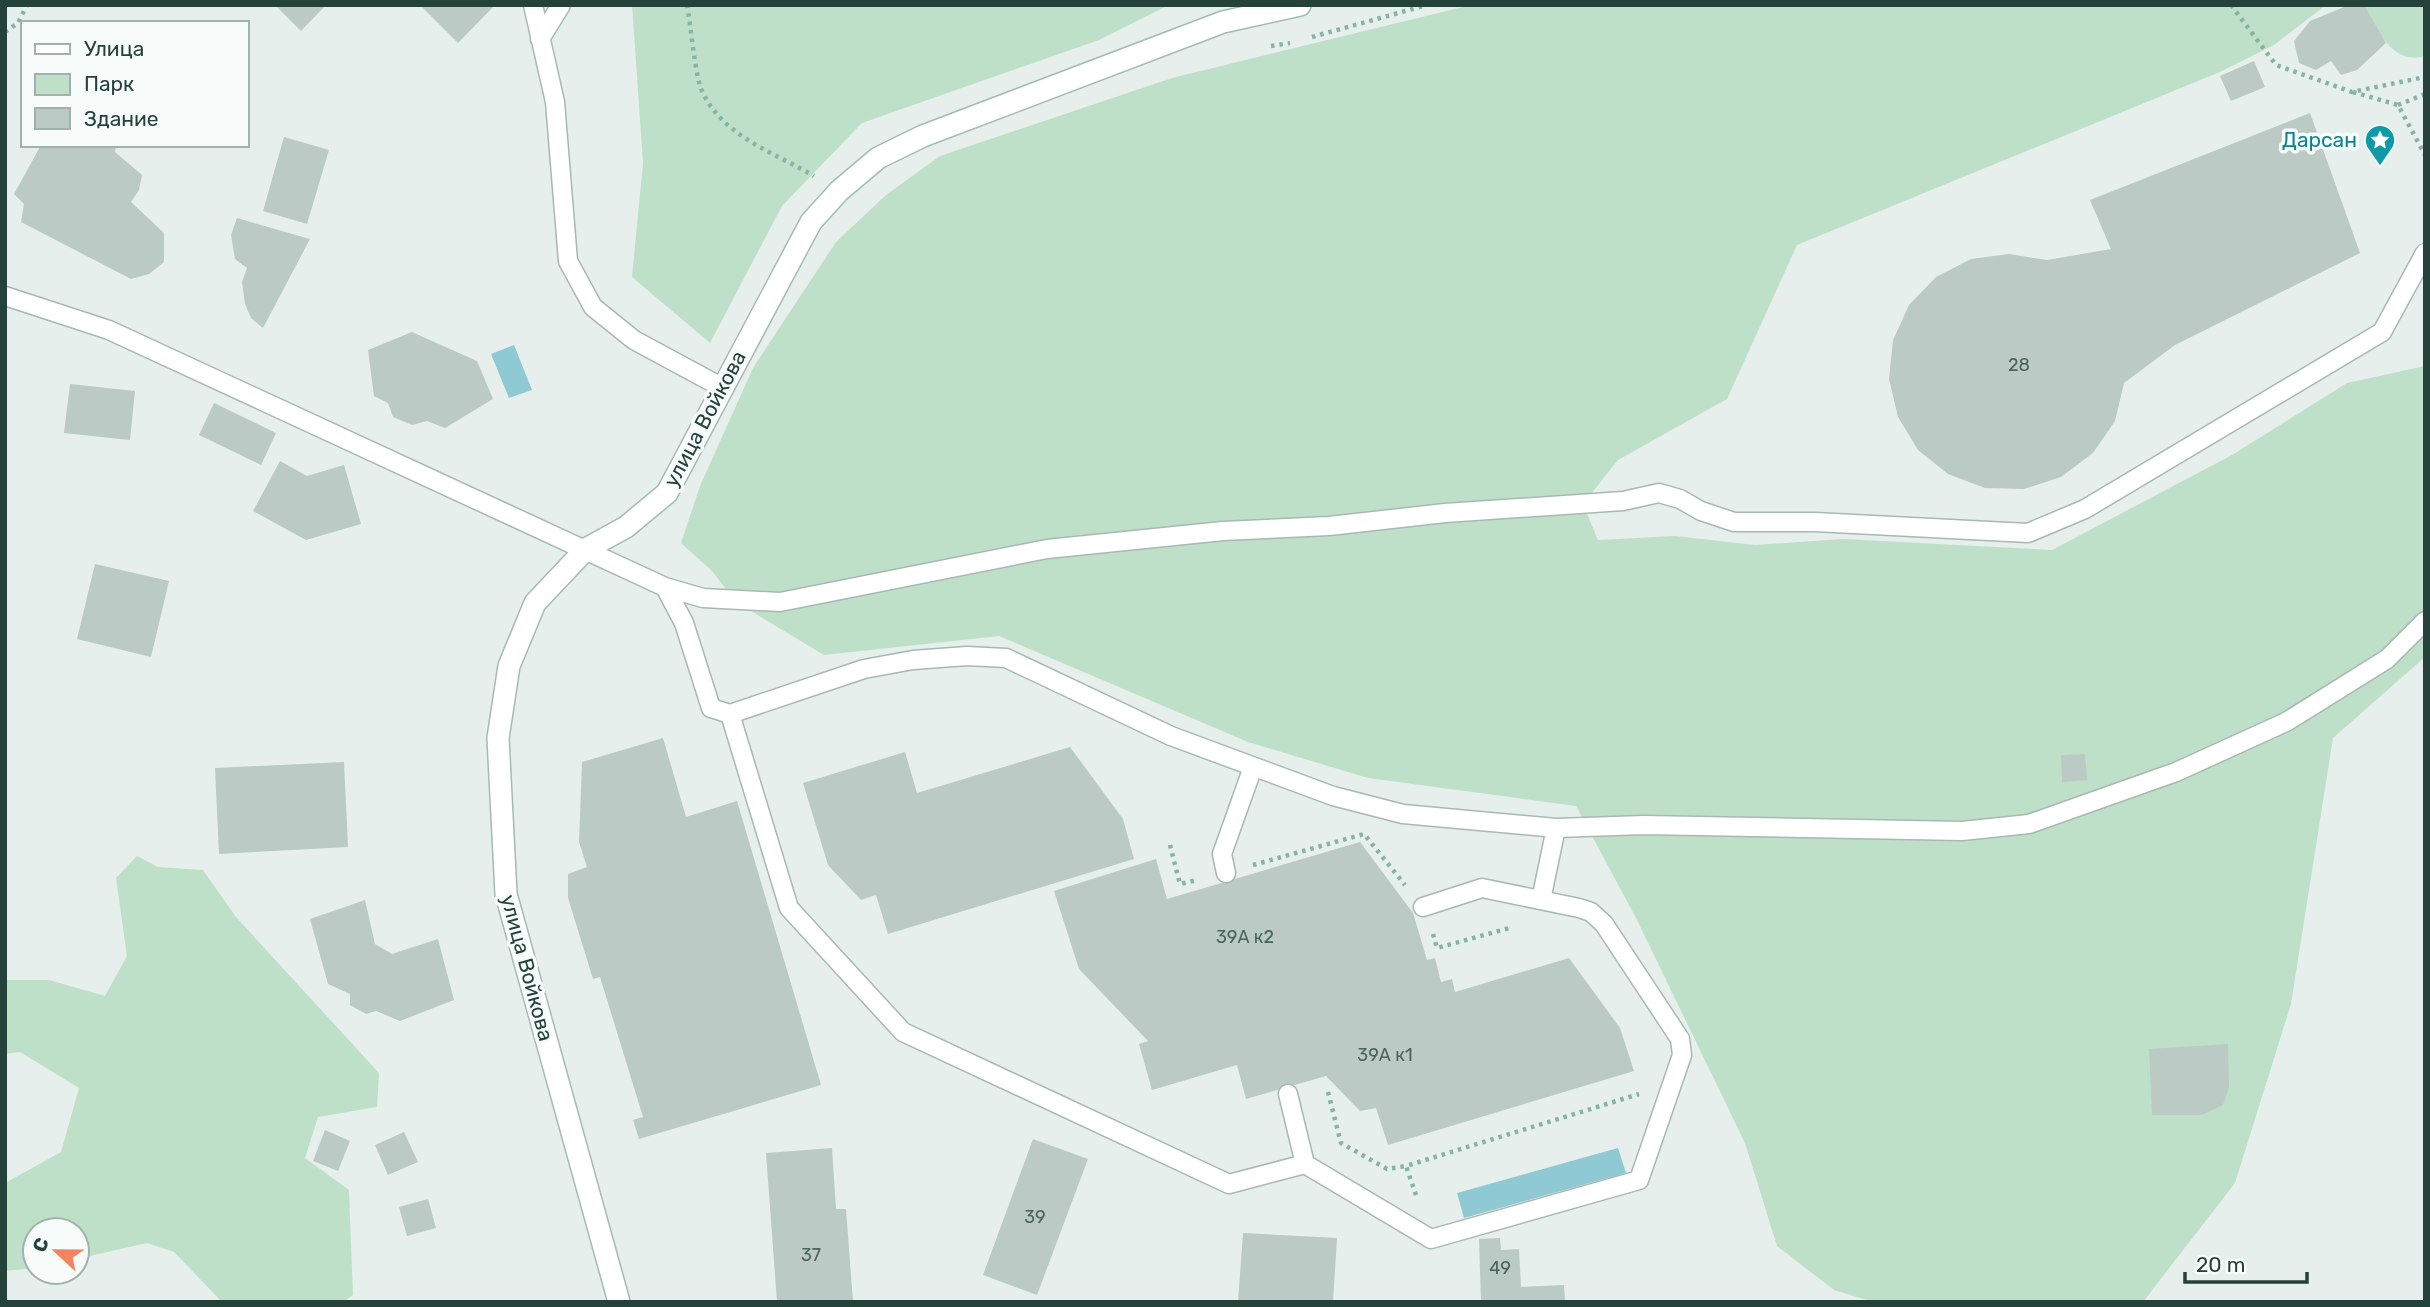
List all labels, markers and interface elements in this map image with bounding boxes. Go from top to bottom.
legend [21,21,248,147]
text: Улица [84,36,144,61]
text: Парк [84,71,134,96]
text: Здание [84,106,159,131]
place icon: Дарсан [2363,123,2397,167]
place label: Дарсан [2282,127,2357,152]
street label: улица Войкова [658,346,751,491]
house number: 28 [2008,354,2030,376]
street label: улица Войкова [496,892,559,1044]
house number: 39А к2 [1216,926,1274,948]
house number: 39А к1 [1357,1044,1413,1066]
house number: 39 [1024,1206,1046,1228]
north arrow [21,1216,91,1286]
text: С [28,1234,54,1255]
scale bar [2185,1240,2308,1284]
house number: 37 [801,1244,821,1266]
text: 20 m [2196,1252,2245,1277]
house number: 49 [1489,1257,1511,1279]

